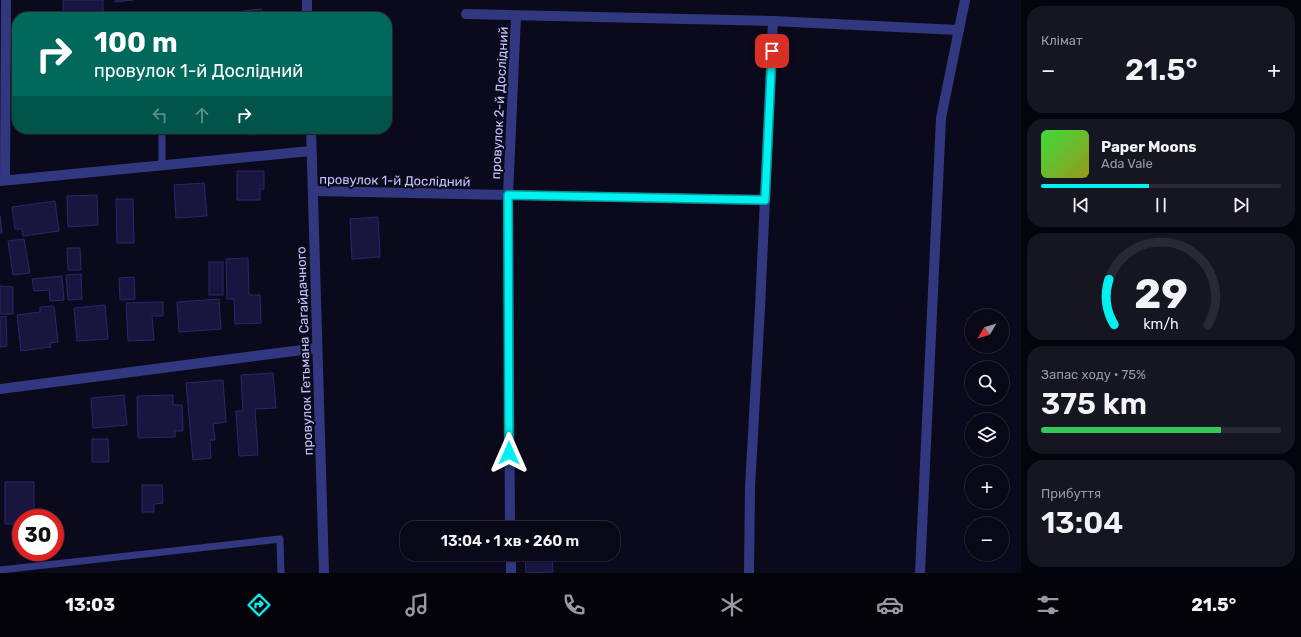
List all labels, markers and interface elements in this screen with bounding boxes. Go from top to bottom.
text: 100 m [94,26,178,59]
street label: провулок 2-й Дослідний [488,26,511,180]
icon: right [28,28,80,80]
text: Клімат [1041,33,1083,48]
pin [755,34,789,68]
icon: arrive [761,40,783,62]
text: 21.5° [1125,52,1198,88]
text: − [1041,57,1055,84]
text: + [1267,57,1281,84]
text: провулок 1-й Дослідний [94,60,303,82]
icon: left [149,104,171,126]
icon: ahead [191,104,213,126]
icon: right [233,104,255,126]
text: Paper Moons [1101,138,1197,156]
text: Ada Vale [1101,156,1153,171]
street label: провулок 1-й Дослідний [319,172,471,189]
icon: previous [1070,194,1092,216]
icon: pause [1150,194,1172,216]
icon: next [1230,194,1252,216]
street label: провулок Гетьмана Сагайдачного [293,246,316,456]
text: 29 [1134,268,1188,317]
north arrow [965,309,1009,353]
map controls [965,309,1009,561]
text: km/h [1143,315,1179,332]
button: search [965,361,1009,405]
text: Запас ходу · 75% [1041,367,1146,382]
text: 375 km [1041,386,1147,422]
button: layers [965,413,1009,457]
position arrow [488,432,530,474]
button: + [965,465,1009,509]
text: Прибуття [1041,486,1101,501]
text: 13:04 [1041,505,1123,541]
speed limit sign: 30 [12,509,64,561]
button: − [965,517,1009,561]
text: 13:04 · 1 хв · 260 m [441,532,579,550]
icon: directions [245,591,273,619]
icon: music [403,591,431,619]
icon: phone [560,591,588,619]
icon: climate [718,591,746,619]
icon: car [876,591,904,619]
icon: filters [1034,591,1062,619]
text: 13:03 [65,594,115,616]
text: 21.5° [1191,594,1236,616]

